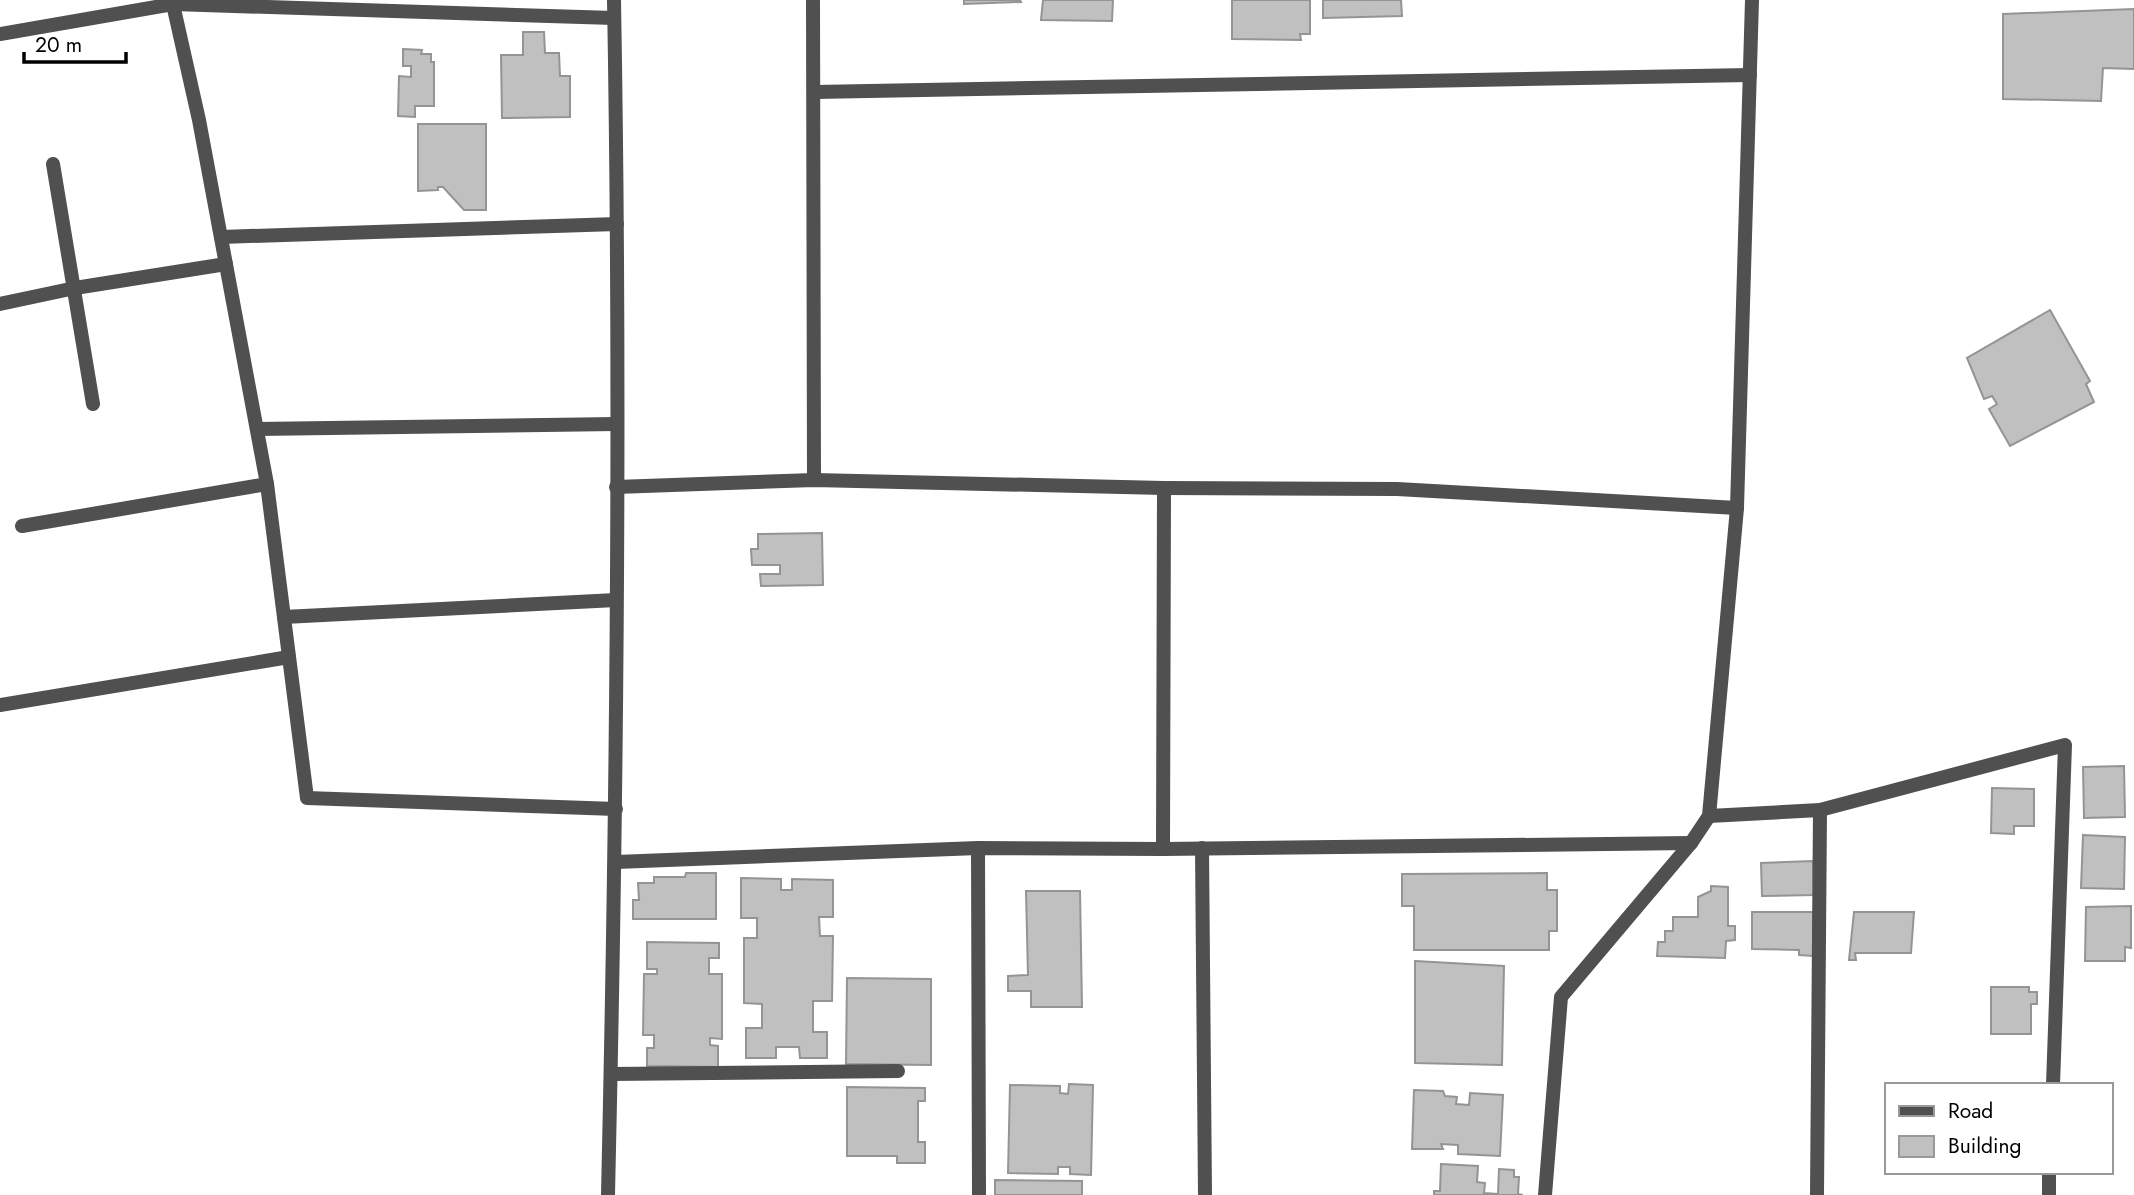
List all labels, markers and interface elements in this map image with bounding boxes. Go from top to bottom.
scale bar [24,21,126,65]
text: 20 m [35,30,82,60]
legend [1885,1083,2113,1174]
text: Road [1948,1096,1993,1126]
text: Building [1948,1131,2021,1161]

